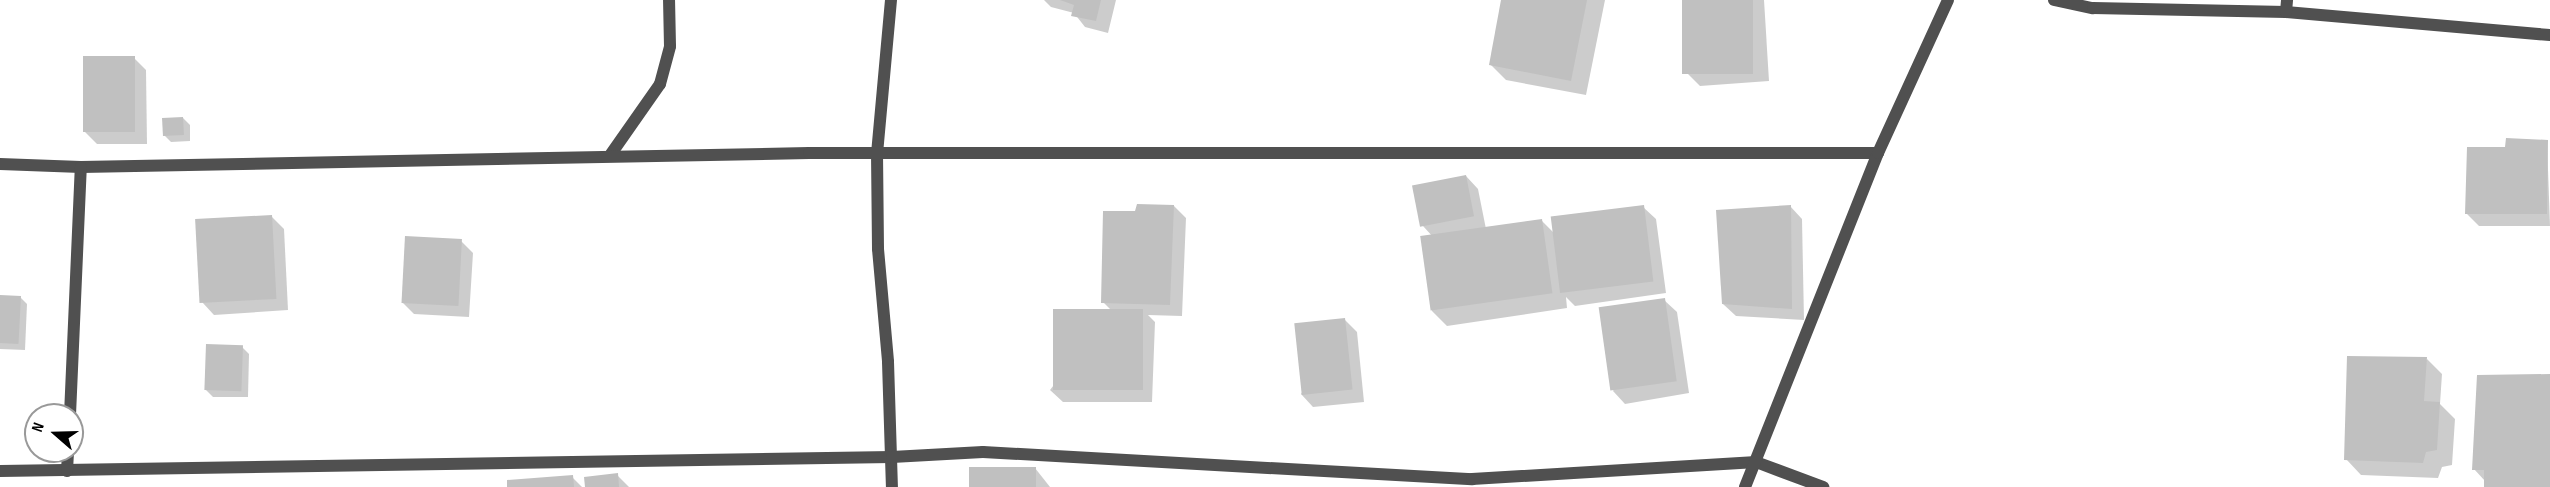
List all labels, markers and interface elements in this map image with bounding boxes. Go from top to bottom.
north arrow [24,403,84,463]
text: N [28,420,49,435]

